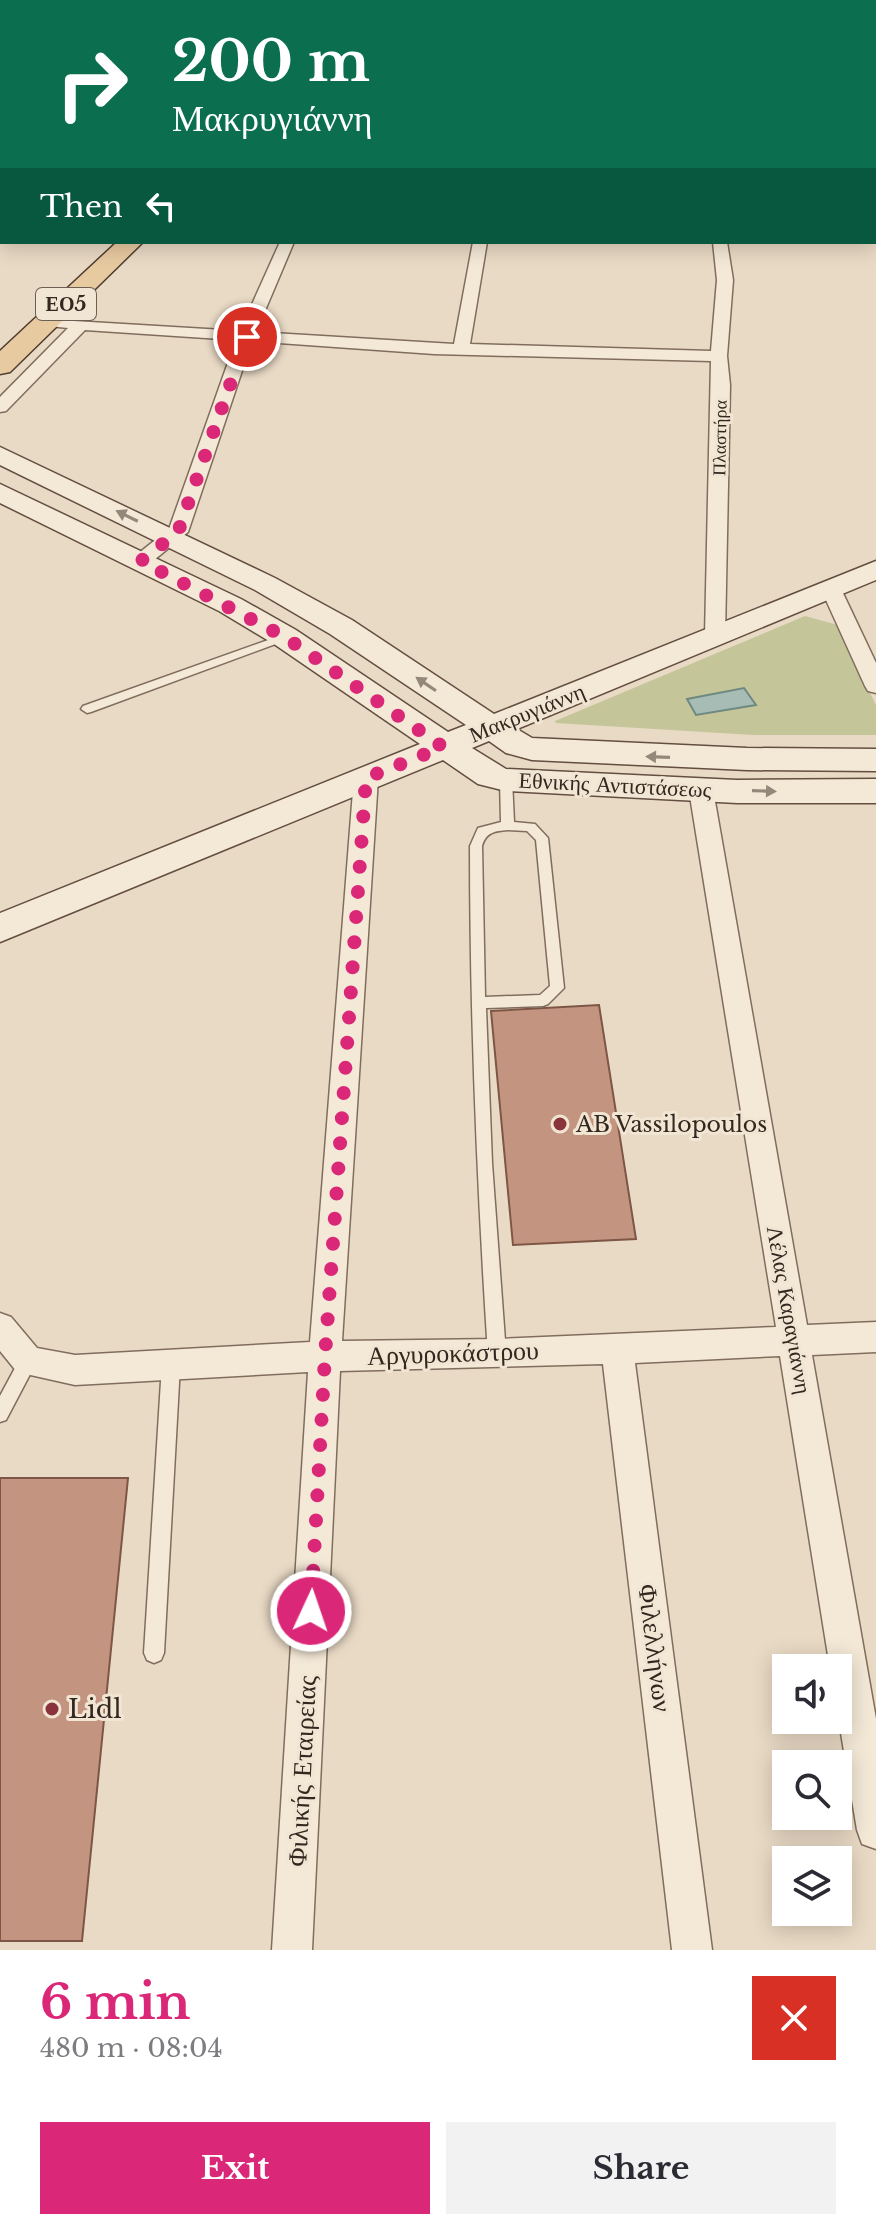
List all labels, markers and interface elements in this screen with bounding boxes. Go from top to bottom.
text: 200 m [172,27,370,96]
icon: right [40,32,144,136]
text: Μακρυγιάννη [172,96,373,141]
icon: left [139,184,183,228]
text: Then [40,188,123,225]
road number: ΕΟ5 [36,288,96,320]
pin [213,303,281,371]
icon: arrive [225,315,269,359]
street label: Πλαστήρα [708,399,732,476]
one-way arrow [115,509,138,523]
one-way arrow [416,677,437,692]
street label: Μακρυγιάννη [465,678,589,748]
one-way arrow [645,750,670,763]
street label: Εθνικής Αντιστάσεως [518,766,712,804]
one-way arrow [752,785,777,798]
place label: AB Vassilopoulos [575,1111,767,1138]
marker: AB Vassilopoulos [551,1115,569,1133]
street label: Λέλας Καραγιάννη [761,1224,817,1396]
street label: Αργυροκάστρου [367,1334,539,1372]
position arrow [269,1569,353,1653]
street label: Φιλελλήνων [631,1582,679,1714]
map controls [772,1654,852,1926]
button: sound [772,1654,852,1734]
street label: Φιλικής Εταιρείας [281,1674,323,1867]
place label: Lidl [68,1693,122,1725]
marker: Lidl [43,1700,61,1718]
button: search [772,1750,852,1830]
button: layers [772,1846,852,1926]
text: 6 min [40,1972,190,2032]
button: close [752,1976,836,2060]
text: 480 m · 08:04 [40,2032,223,2064]
button: Exit [40,2122,430,2214]
button: Share [446,2122,836,2214]

